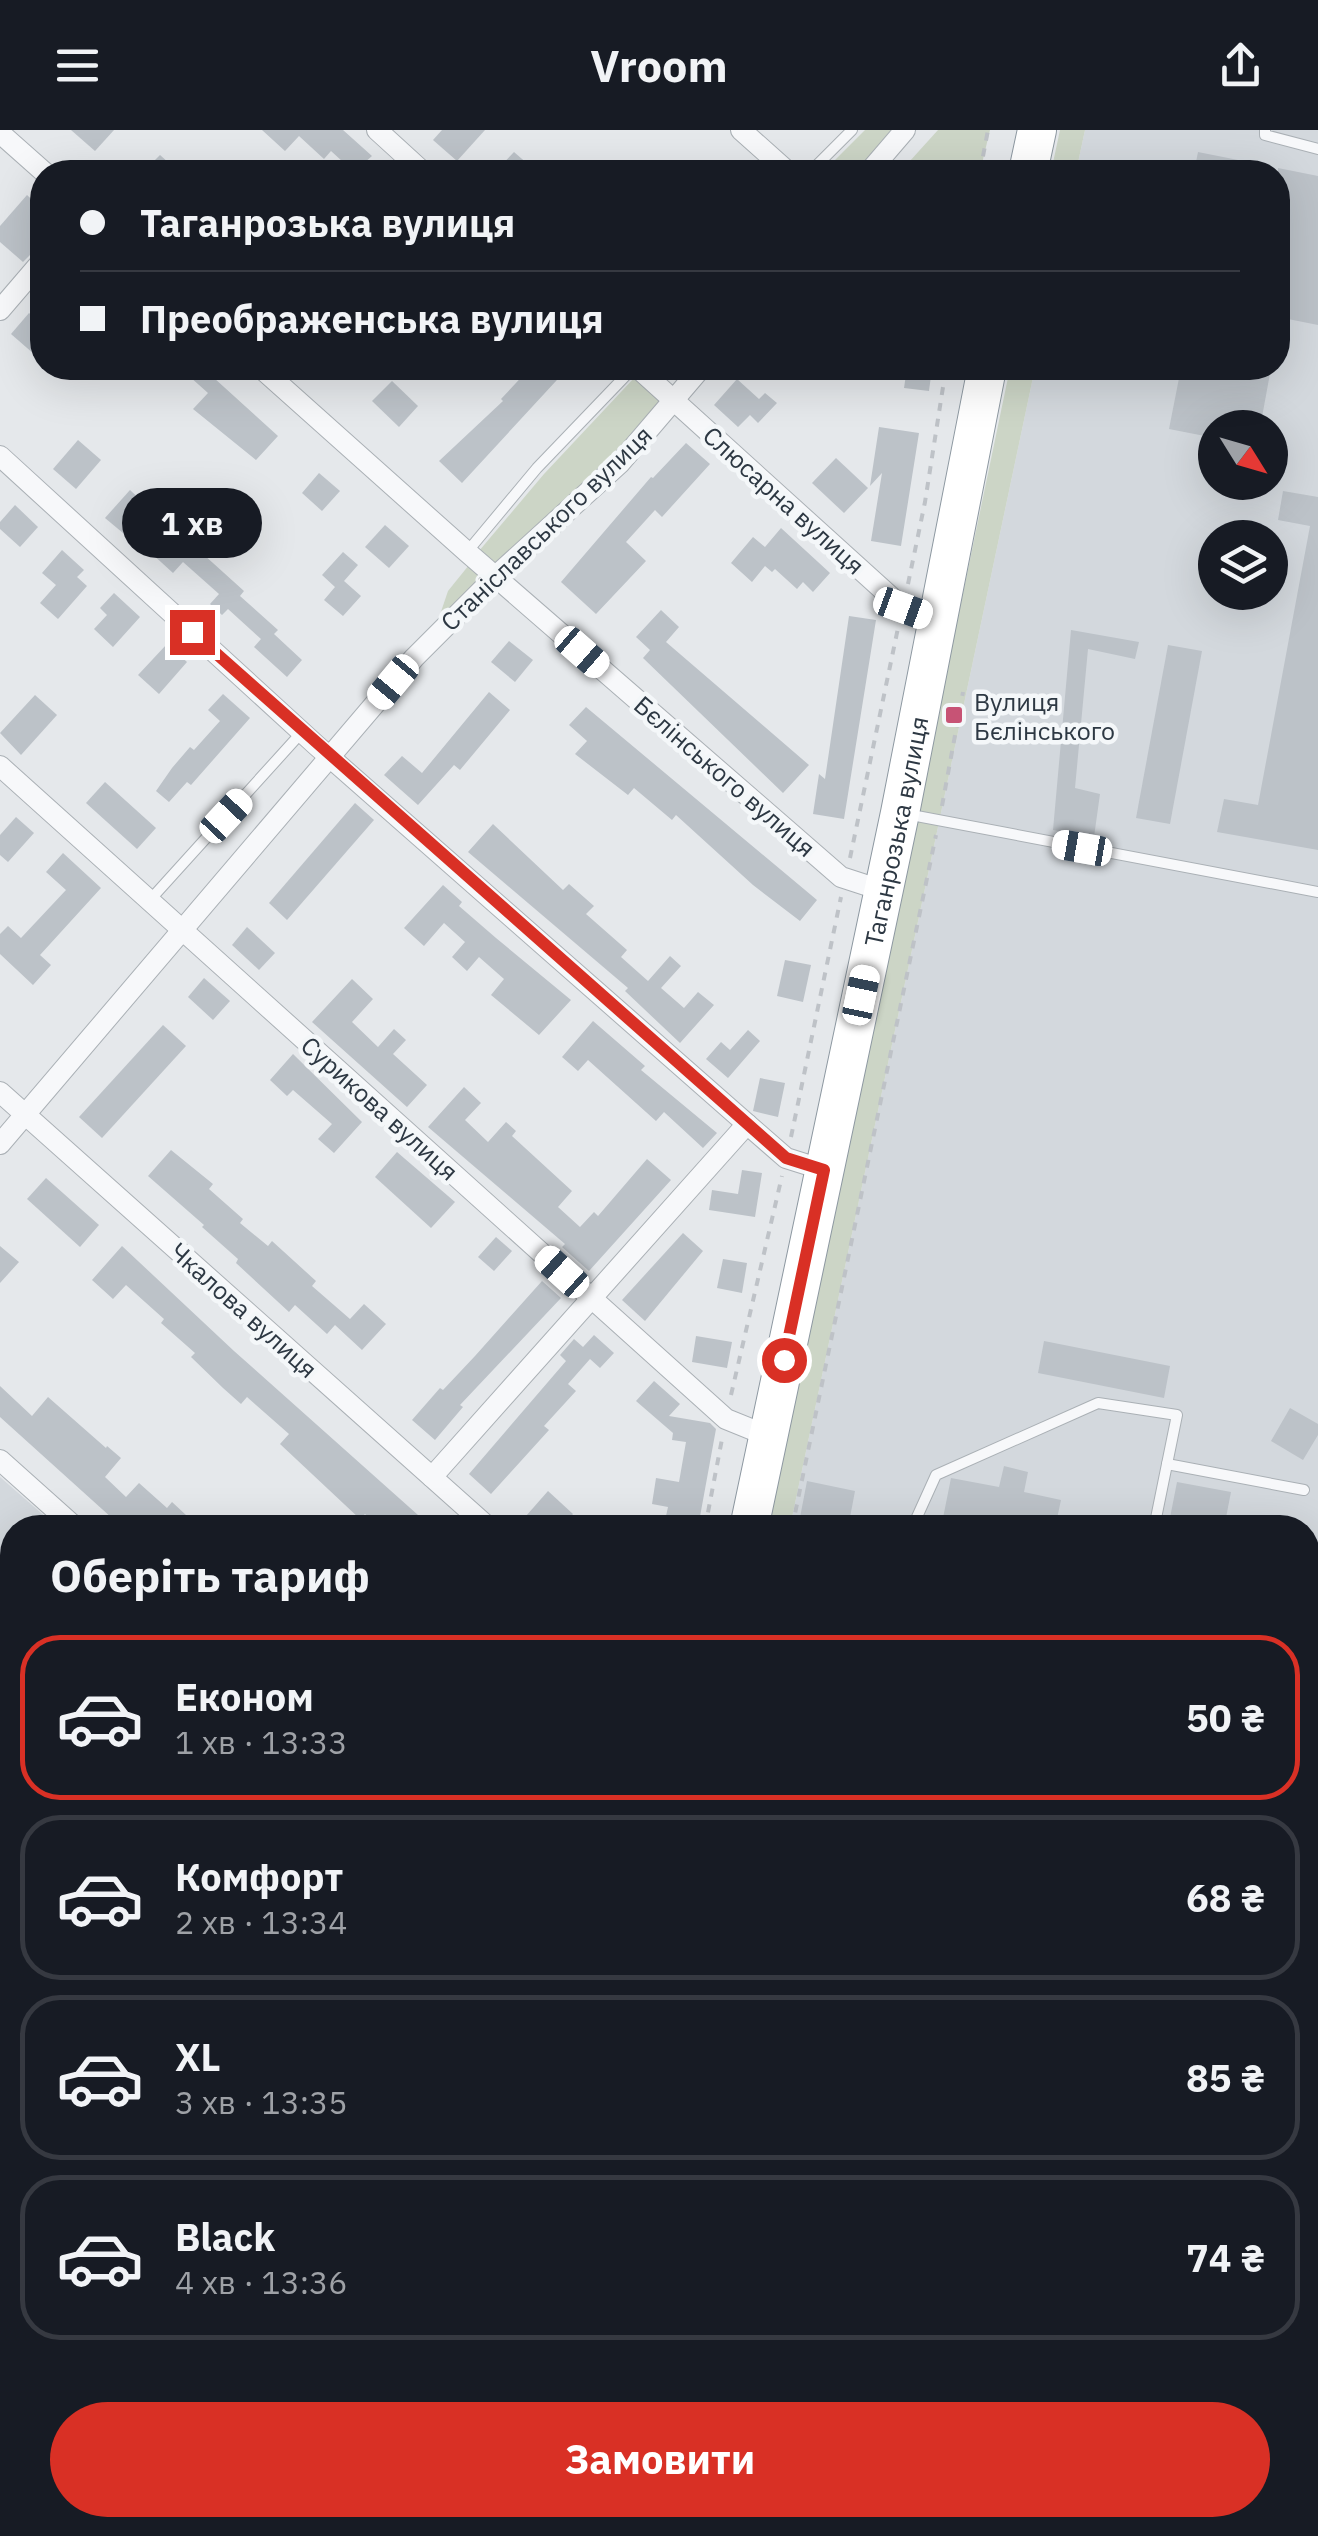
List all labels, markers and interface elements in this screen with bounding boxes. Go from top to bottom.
text: Vroom [590,36,728,94]
icon: menu [50,38,105,93]
icon: share [1213,38,1268,93]
text: Таганрозька вулиця [140,198,515,247]
text: Преображенська вулиця [140,294,604,343]
north arrow [1198,410,1288,500]
map controls [1198,410,1288,610]
street label: Станіславського вулиця [433,418,659,638]
street label: Слюсарна вулиця [696,419,872,581]
callout: 1 хв [122,487,262,557]
text: 1 хв [160,502,224,544]
button: layers [1198,520,1288,610]
car [870,584,936,632]
route end [170,610,215,655]
car [550,621,614,683]
car [362,649,424,715]
place label: Вулиця Бєлінського [974,685,1115,747]
street label: Бєлінського вулиця [627,688,823,864]
marker: Вулиця Бєлінського [943,704,965,726]
street label: Таганрозька вулиця [856,713,935,949]
car [195,784,257,848]
car [1050,828,1114,868]
car [840,963,882,1027]
street label: Сурикова вулиця [294,1029,466,1187]
street label: Чкалова вулиця [163,1235,325,1385]
car [530,1241,594,1303]
route start [762,1338,807,1383]
text: Оберіть тариф [50,1546,370,1604]
text: Економ [175,1672,314,1721]
icon: car [55,1673,145,1763]
text: 50 ₴ [1186,1693,1265,1742]
text: 1 хв · 13:33 [175,1721,348,1763]
text: Комфорт [175,1852,343,1901]
icon: car [55,1853,145,1943]
text: 68 ₴ [1186,1873,1265,1922]
text: 2 хв · 13:34 [175,1901,348,1943]
text: XL [175,2032,221,2081]
icon: car [55,2033,145,2123]
text: 85 ₴ [1186,2053,1265,2102]
text: 3 хв · 13:35 [175,2081,348,2123]
text: Black [175,2212,275,2261]
icon: car [55,2213,145,2303]
text: 74 ₴ [1186,2233,1265,2282]
text: 4 хв · 13:36 [175,2261,348,2303]
button: Замовити [50,2402,1270,2517]

